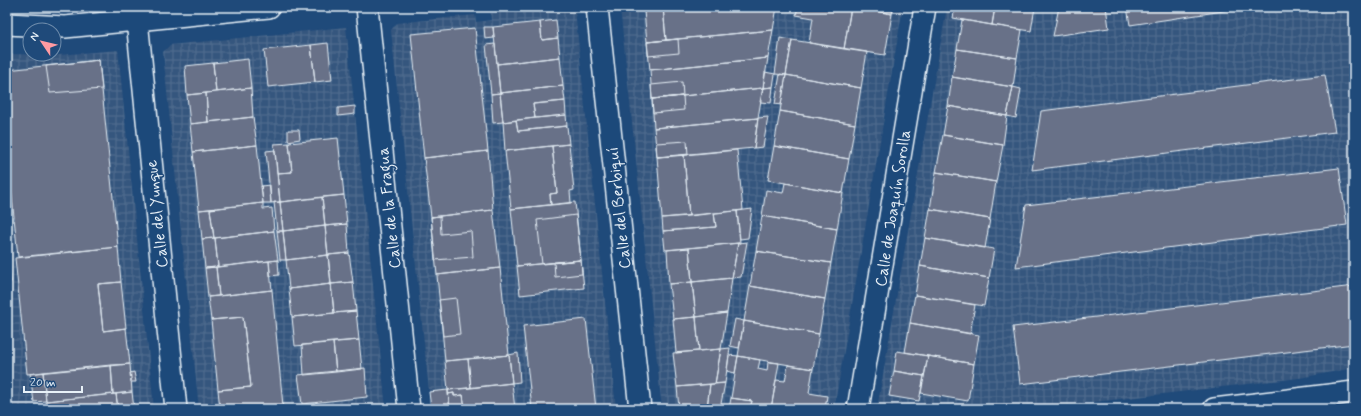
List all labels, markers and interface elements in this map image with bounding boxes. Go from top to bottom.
north arrow [22,22,62,62]
text: N [27,30,42,44]
street label: Calle de Joaquín Sorolla [871,128,916,288]
street label: Calle de la Fragua [373,146,407,270]
street label: Calle del Berbiquí [603,146,636,270]
street label: Calle del Yunque [141,159,174,269]
scale bar [24,368,82,394]
text: 20 m [30,375,56,391]

